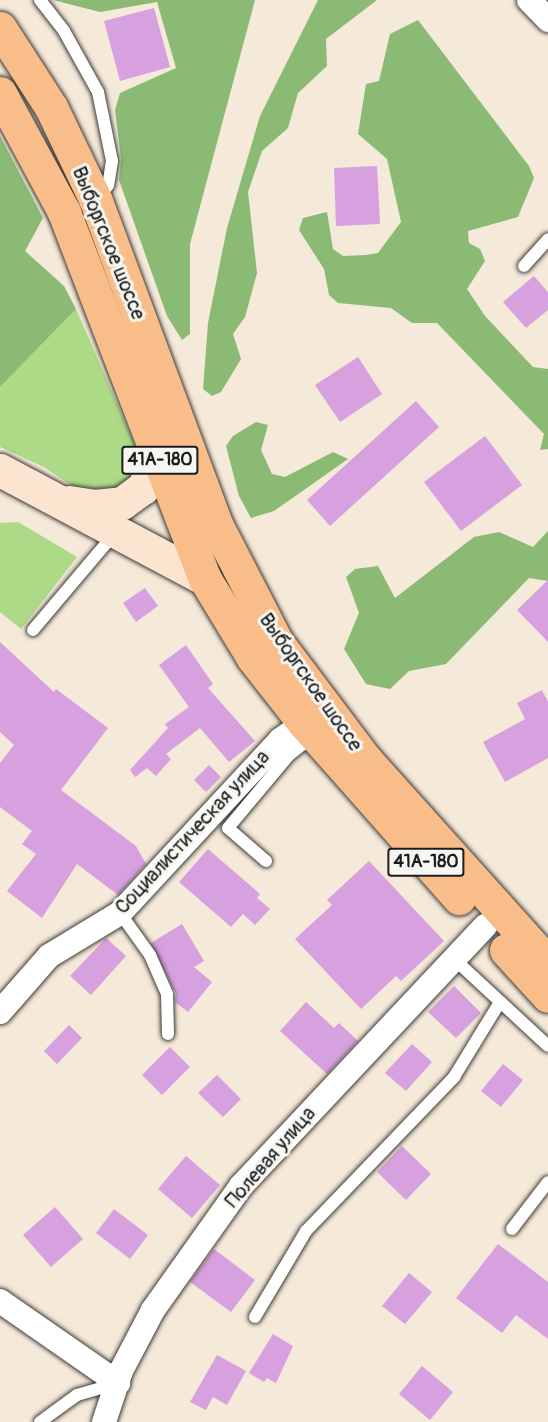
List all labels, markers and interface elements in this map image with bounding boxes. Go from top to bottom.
street label: Выборгское шоссе [67,163,151,323]
road number: 41А-180 [121,445,199,475]
street label: Выборгское шоссе [254,608,368,756]
street label: Социалистическая улица [110,745,274,919]
road number: 41А-180 [387,847,465,877]
street label: Полевая улица [220,1102,320,1212]

